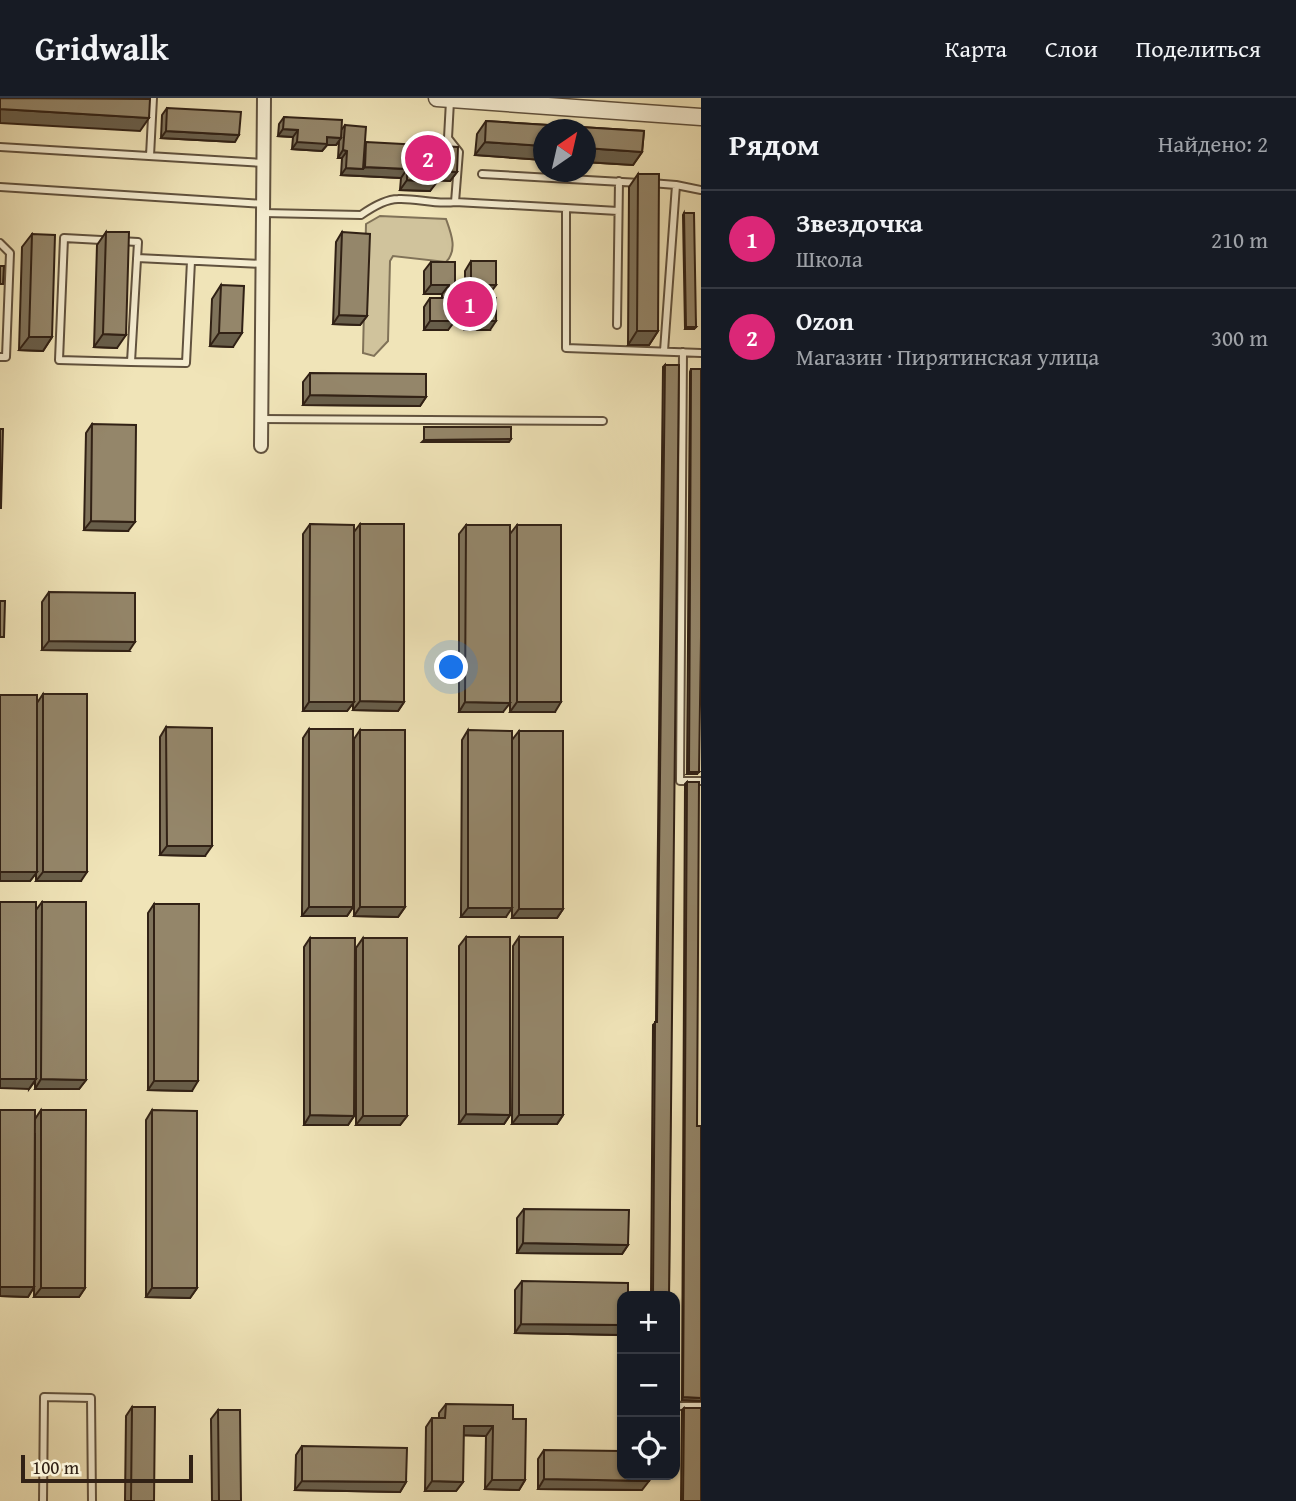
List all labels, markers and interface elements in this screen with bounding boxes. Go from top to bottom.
text: Gridwalk [35,24,169,72]
text: Карта [945,31,1007,66]
text: Слои [1045,31,1098,66]
text: Поделиться [1136,31,1261,66]
north arrow [533,119,596,182]
text: Рядом [729,122,820,166]
text: Найдено: 2 [1158,127,1268,160]
pin: 2 [405,132,451,184]
text: Звездочка [796,203,923,242]
text: 1 [746,223,758,256]
text: 210 m [1211,223,1268,256]
text: Школа [796,242,863,275]
pin: 1 [447,278,493,330]
text: Ozon [796,301,854,340]
text: 2 [746,321,758,354]
text: 300 m [1211,321,1268,354]
text: Магазин · Пирятинская улица [796,340,1099,373]
your location [434,650,468,684]
map controls [617,1291,680,1480]
button: + [617,1291,680,1354]
button: − [617,1354,680,1417]
button: locate [617,1417,680,1480]
scale bar [21,1452,192,1484]
text: 100 m [32,1453,79,1481]

